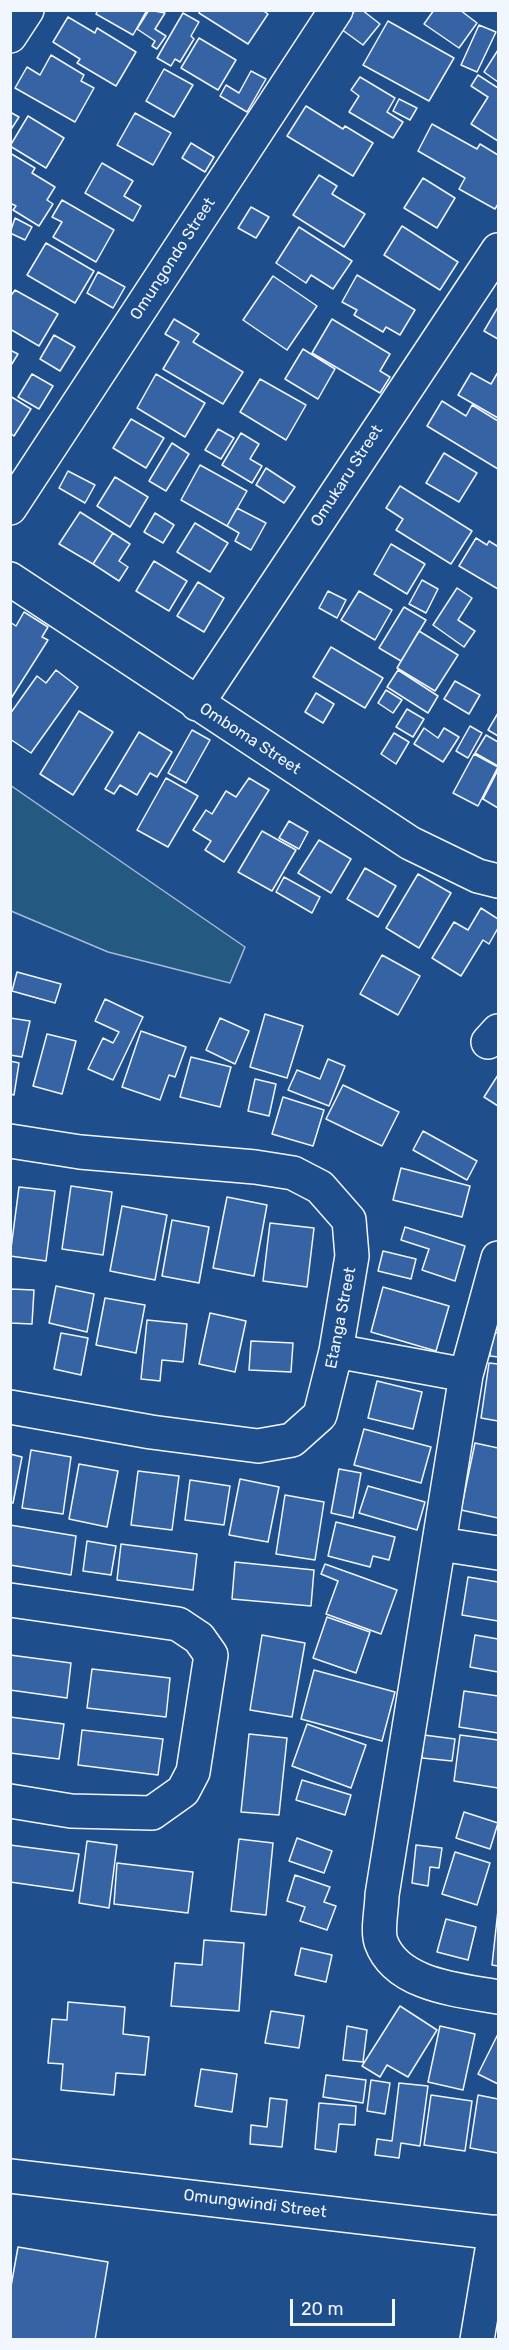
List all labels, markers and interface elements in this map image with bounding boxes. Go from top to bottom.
street label: Omungondo Street [126,194,220,324]
street label: Omukaru Street [307,421,387,531]
street label: Omboma Street [196,699,304,779]
street label: Etanga Street [322,1266,360,1370]
street label: Omungwindi Street [182,2186,328,2222]
scale bar [293,2287,398,2325]
text: 20 m [301,2298,343,2320]

